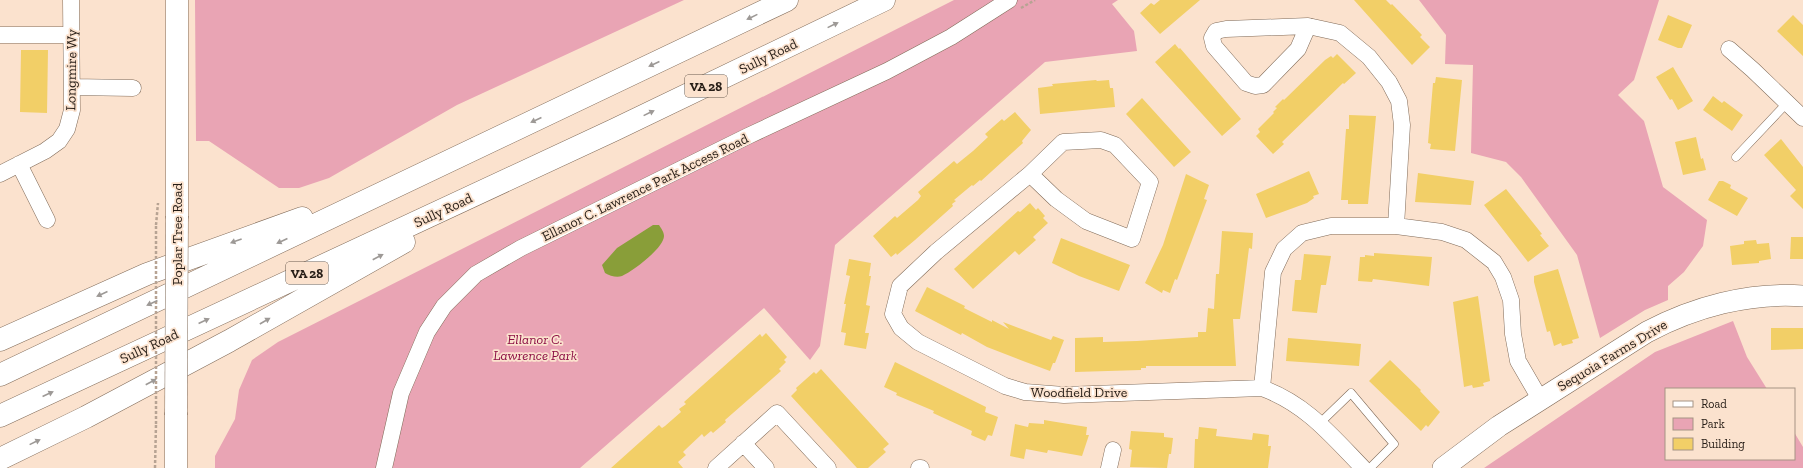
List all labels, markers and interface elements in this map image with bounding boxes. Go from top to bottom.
one-way arrow [747,14,758,20]
one-way arrow [827,22,839,28]
street label: Longmire Wy [62,28,81,111]
street label: Sully Road [736,35,800,78]
one-way arrow [648,61,659,67]
road number: VA 28 [685,75,727,97]
one-way arrow [643,110,654,116]
one-way arrow [530,117,542,123]
street label: Ellanor C. Lawrence Park Access Road [539,130,752,245]
street label: Poplar Tree Road [169,182,186,285]
street label: Sully Road [411,189,475,231]
one-way arrow [276,238,287,244]
one-way arrow [230,239,242,245]
one-way arrow [372,253,384,260]
road number: VA 28 [286,262,328,284]
one-way arrow [97,291,108,297]
one-way arrow [146,300,157,306]
street label: Sequoia Farms Drive [1554,316,1671,395]
one-way arrow [259,317,271,324]
one-way arrow [198,318,209,324]
street label: Sully Road [117,325,181,367]
park label: Ellanor C. Lawrence Park [493,331,577,364]
one-way arrow [145,379,157,386]
street label: Woodfield Drive [1031,384,1128,401]
legend [1665,388,1795,460]
one-way arrow [42,391,54,397]
text: Road [1701,397,1727,411]
text: Park [1701,417,1726,431]
text: Building [1701,437,1745,451]
one-way arrow [29,439,41,445]

